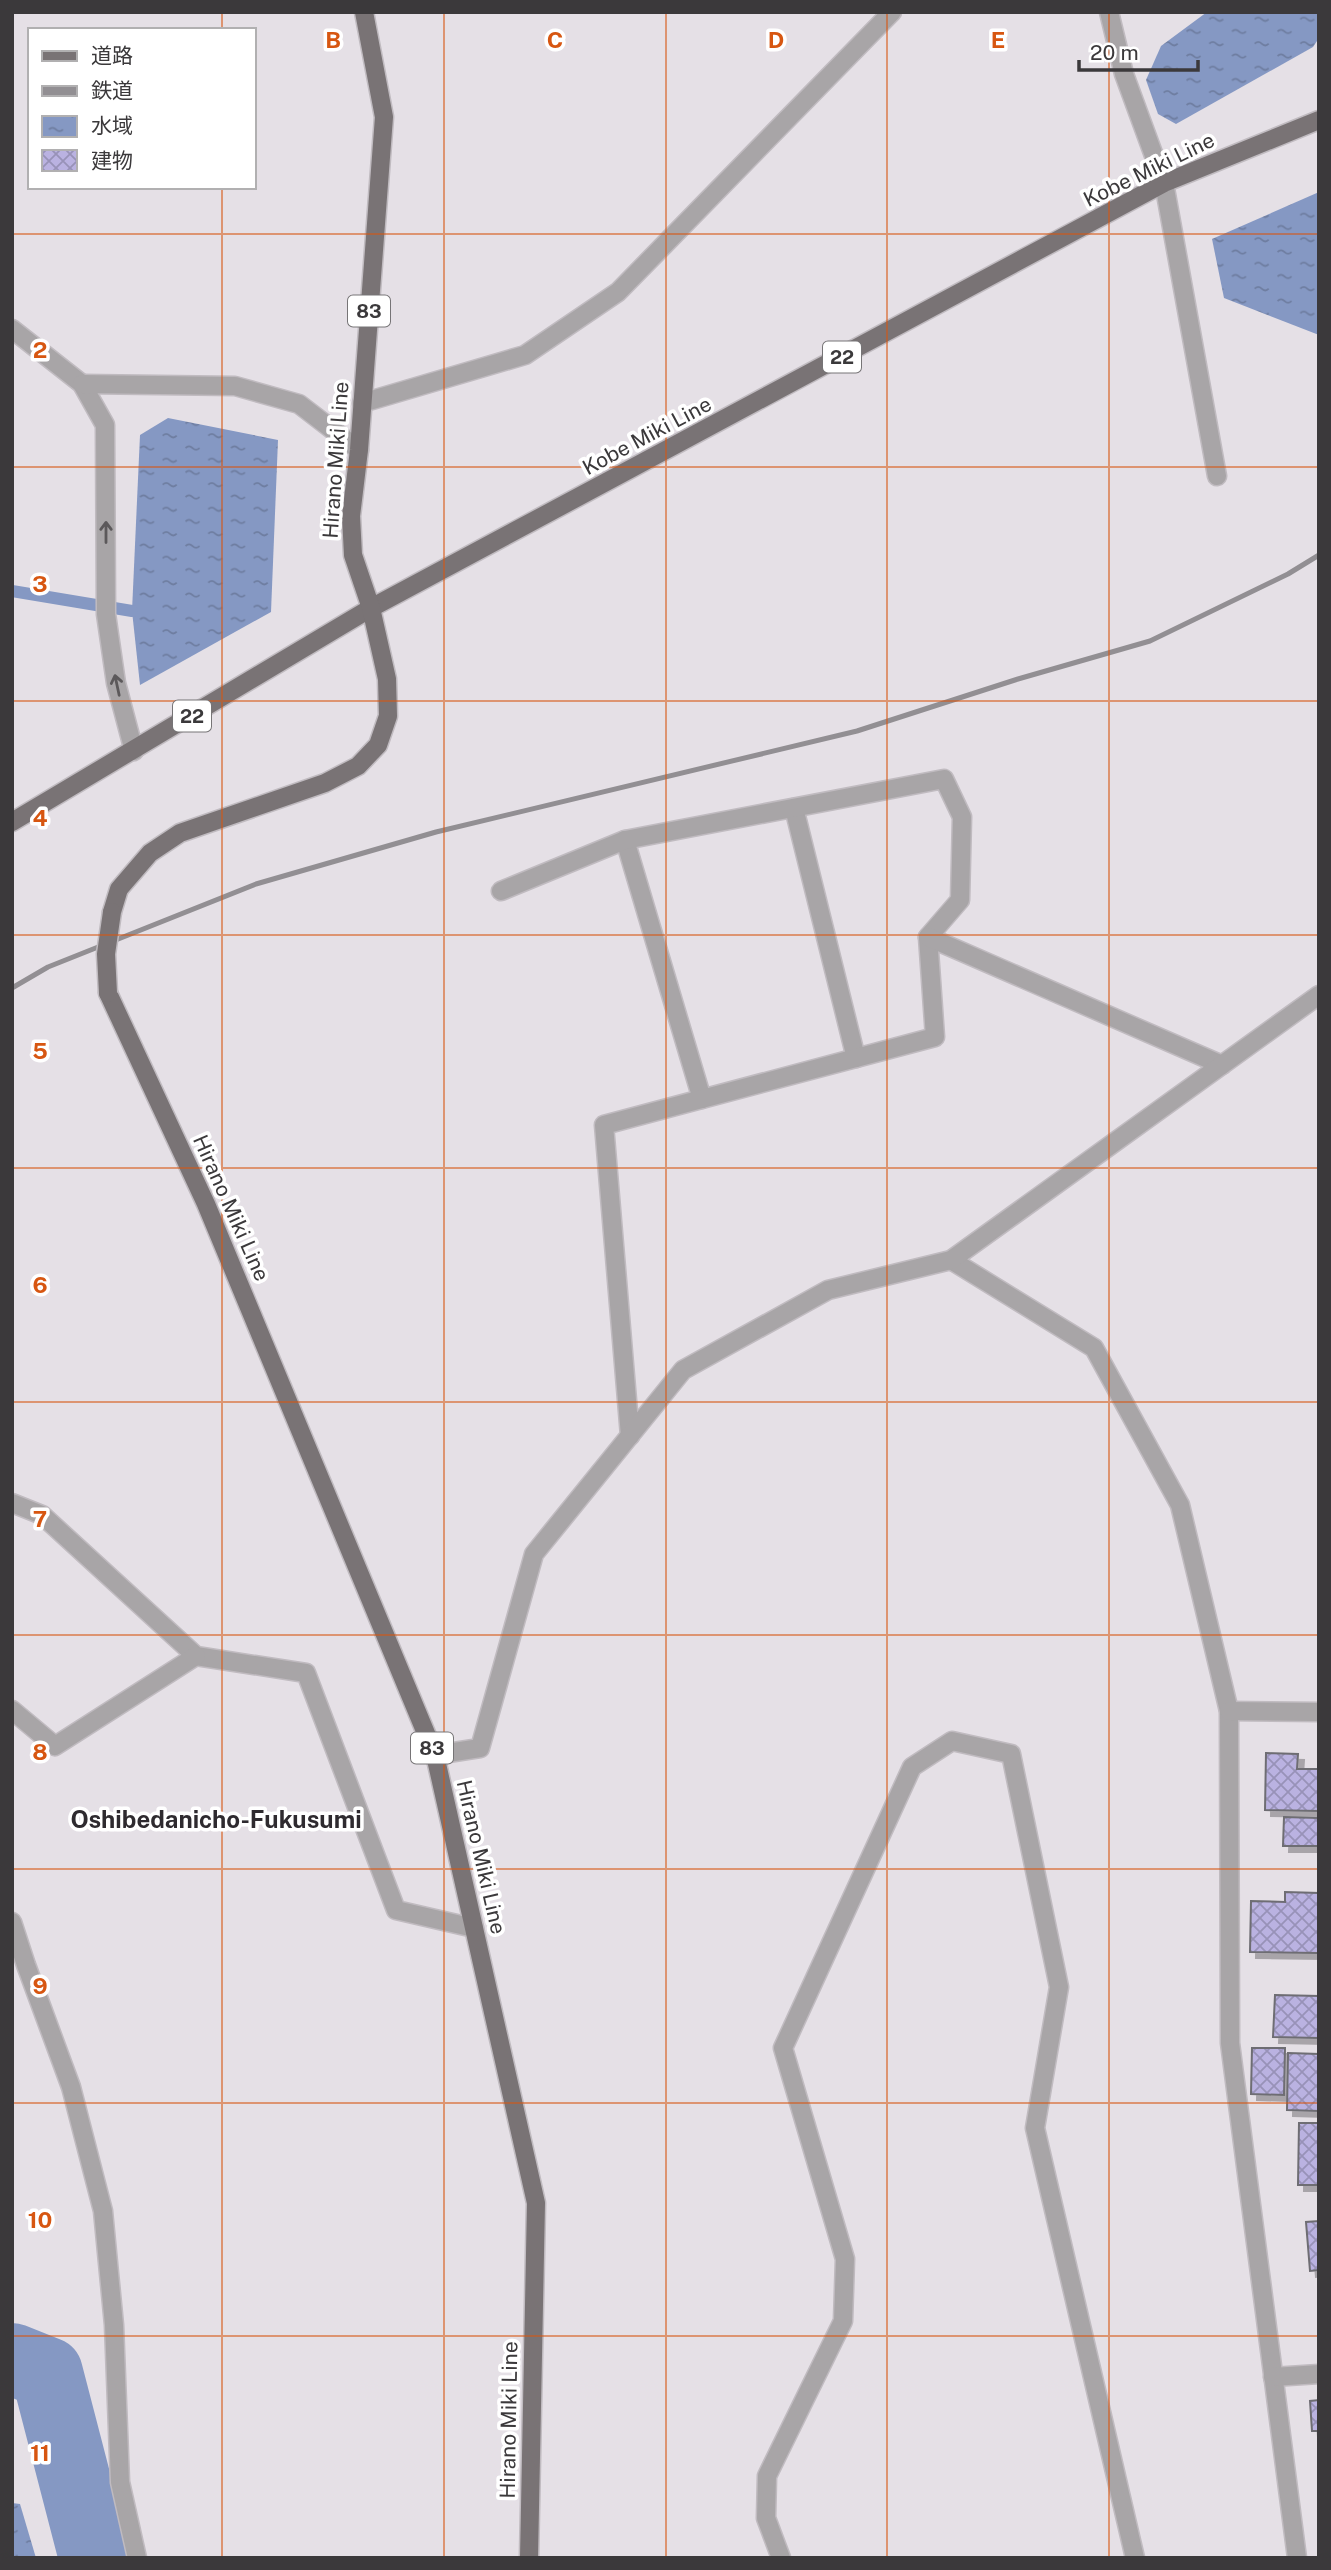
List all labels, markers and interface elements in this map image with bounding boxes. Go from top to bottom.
text: B [325,26,341,53]
text: C [547,26,563,53]
text: D [768,26,784,53]
text: E [991,26,1005,53]
legend [28,28,256,189]
scale bar [1079,28,1198,72]
text: 20 m [1090,40,1139,65]
text: 道路 [91,43,133,68]
text: 鉄道 [91,78,133,103]
text: 水域 [91,113,133,138]
street label: Kobe Miki Line [1079,127,1218,212]
text: 建物 [91,148,133,173]
road number: 83 [348,296,390,326]
text: 2 [33,336,47,363]
road number: 22 [823,342,861,372]
street label: Hirano Miki Line [318,381,353,539]
street label: Kobe Miki Line [578,391,716,480]
one-way arrow [99,521,112,544]
text: 3 [32,570,48,597]
one-way arrow [110,674,124,697]
road number: 22 [173,701,211,732]
text: 4 [32,804,48,831]
text: 5 [32,1037,48,1064]
street label: Hirano Miki Line [188,1131,275,1285]
text: 6 [32,1271,48,1298]
text: 7 [33,1505,47,1532]
road number: 83 [411,1732,453,1764]
text: 8 [32,1738,48,1765]
street label: Hirano Miki Line [452,1777,511,1936]
district label: Oshibedanicho-Fukusumi [70,1805,362,1833]
text: 9 [32,1972,48,1999]
text: 10 [28,2206,52,2233]
street label: Hirano Miki Line [495,2341,522,2499]
text: 11 [30,2439,50,2466]

